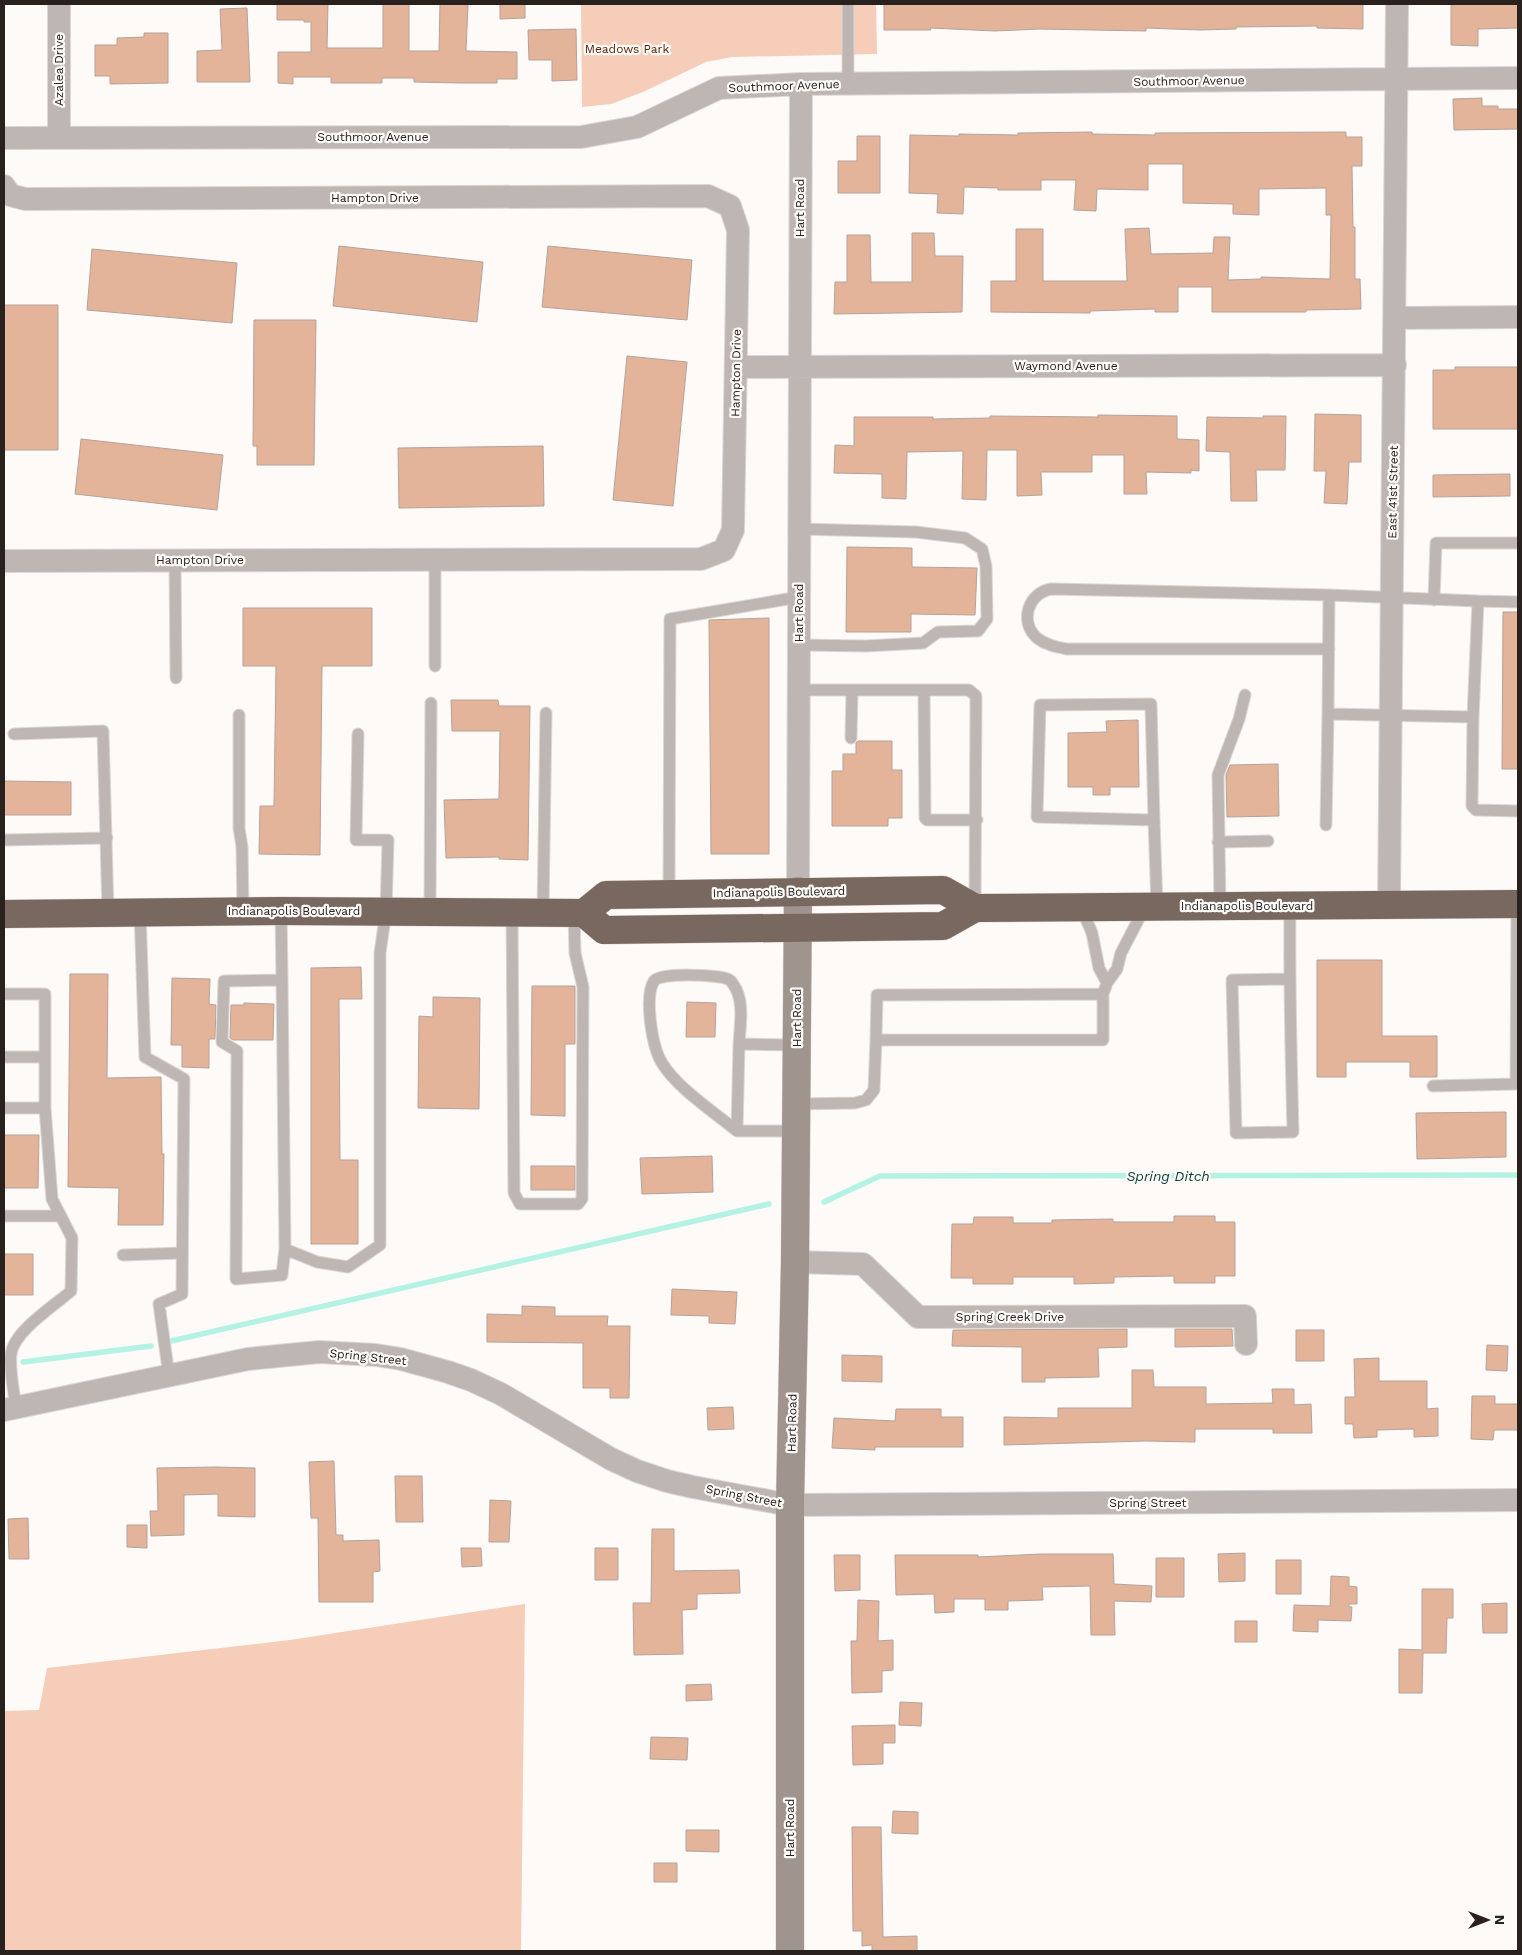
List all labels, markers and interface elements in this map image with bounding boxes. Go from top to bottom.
street label: Azalea Drive [52,34,66,106]
park label: Meadows Park [585,42,669,56]
street label: Southmoor Avenue [1133,73,1245,89]
street label: Southmoor Avenue [728,77,840,95]
street label: Southmoor Avenue [317,130,429,144]
street label: Hart Road [793,179,807,237]
street label: Hampton Drive [331,191,419,205]
street label: Hampton Drive [728,329,744,417]
street label: Waymond Avenue [1014,359,1118,373]
street label: East 41st Street [1385,445,1401,539]
street label: Hampton Drive [156,553,244,567]
street label: Hart Road [792,584,806,642]
street label: Indianapolis Boulevard [713,884,845,900]
street label: Indianapolis Boulevard [1181,899,1313,913]
street label: Indianapolis Boulevard [228,904,360,918]
street label: Hart Road [790,989,804,1047]
water label: Spring Ditch [1126,1168,1210,1184]
street label: Spring Creek Drive [956,1310,1064,1324]
street label: Spring Street [329,1346,407,1368]
street label: Hart Road [784,1394,800,1452]
street label: Spring Street [705,1482,783,1510]
street label: Spring Street [1109,1496,1187,1510]
street label: Hart Road [783,1799,797,1857]
north arrow [1462,1895,1512,1945]
text: N [1492,1915,1508,1925]

